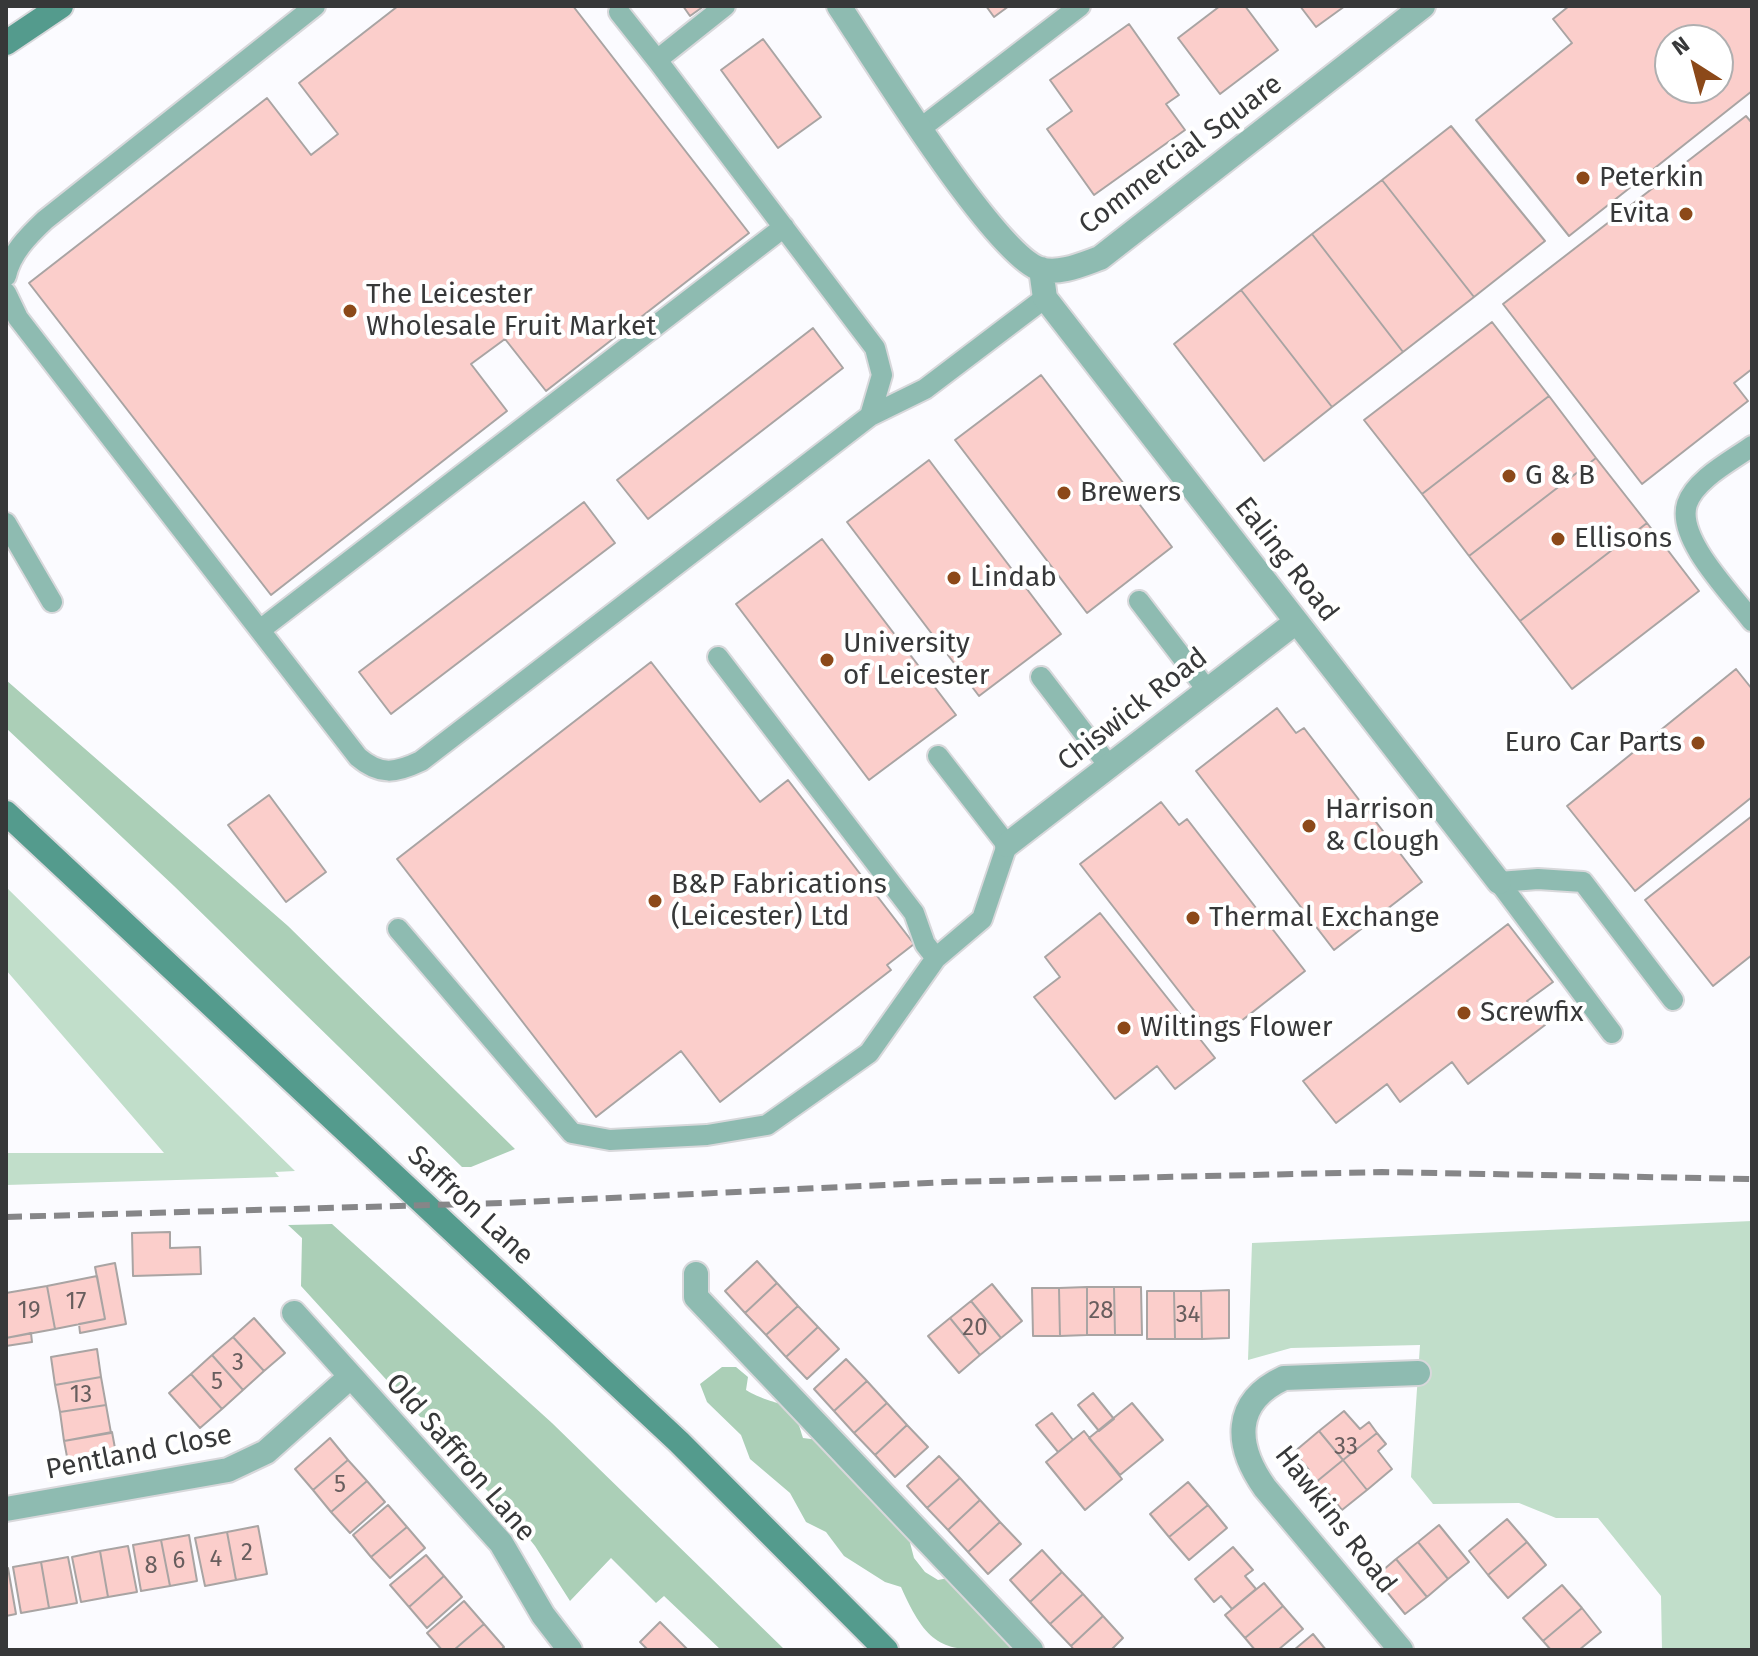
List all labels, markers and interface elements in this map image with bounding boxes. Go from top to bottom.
north arrow [1654,24,1734,104]
text: N [1667,31,1695,61]
street label: Commercial Square [1073,68,1289,242]
place label: Peterkin [1599,161,1704,195]
marker: Peterkin [1574,169,1592,187]
place label: Evita [1609,197,1670,231]
marker: Evita [1677,205,1695,223]
place label: The Leicester Wholesale Fruit Market [366,278,656,344]
marker: The Leicester Wholesale Fruit Market [341,302,359,320]
place label: G & B [1525,459,1595,493]
marker: G & B [1500,467,1518,485]
place label: Brewers [1080,476,1181,510]
marker: Brewers [1055,484,1073,502]
street label: Ealing Road [1227,491,1345,629]
place label: Ellisons [1574,522,1672,556]
marker: Ellisons [1549,530,1567,548]
place label: Lindab [970,561,1057,595]
marker: Lindab [945,569,963,587]
place label: University of Leicester [843,627,989,693]
street label: Chiswick Road [1052,641,1214,779]
marker: University of Leicester [818,651,836,669]
place label: Euro Car Parts [1505,726,1682,760]
marker: Euro Car Parts [1689,734,1707,752]
place label: Harrison & Clough [1325,793,1440,859]
marker: Harrison & Clough [1300,817,1318,835]
place label: B&P Fabrications (Leicester) Ltd [671,868,887,934]
marker: B&P Fabrications (Leicester) Ltd [646,892,664,910]
place label: Thermal Exchange [1209,901,1440,935]
marker: Thermal Exchange [1184,909,1202,927]
place label: Screwfix [1480,996,1584,1030]
marker: Screwfix [1455,1004,1473,1022]
place label: Wiltings Flower [1140,1011,1333,1045]
marker: Wiltings Flower [1115,1019,1133,1037]
street label: Saffron Lane [400,1139,540,1273]
house number: 17 [65,1288,87,1316]
house number: 19 [18,1297,40,1325]
house number: 28 [1088,1297,1114,1325]
house number: 34 [1176,1301,1200,1329]
house number: 20 [962,1314,988,1342]
house number: 3 [232,1349,244,1377]
street label: Old Saffron Lane [378,1367,542,1549]
house number: 5 [211,1368,223,1396]
house number: 13 [70,1381,92,1409]
street label: Pentland Close [43,1418,235,1488]
house number: 33 [1334,1433,1358,1461]
street label: Hawkins Road [1267,1440,1403,1600]
house number: 5 [334,1471,346,1499]
house number: 2 [241,1539,253,1567]
house number: 4 [210,1545,222,1573]
house number: 6 [173,1547,185,1575]
house number: 8 [144,1552,158,1580]

